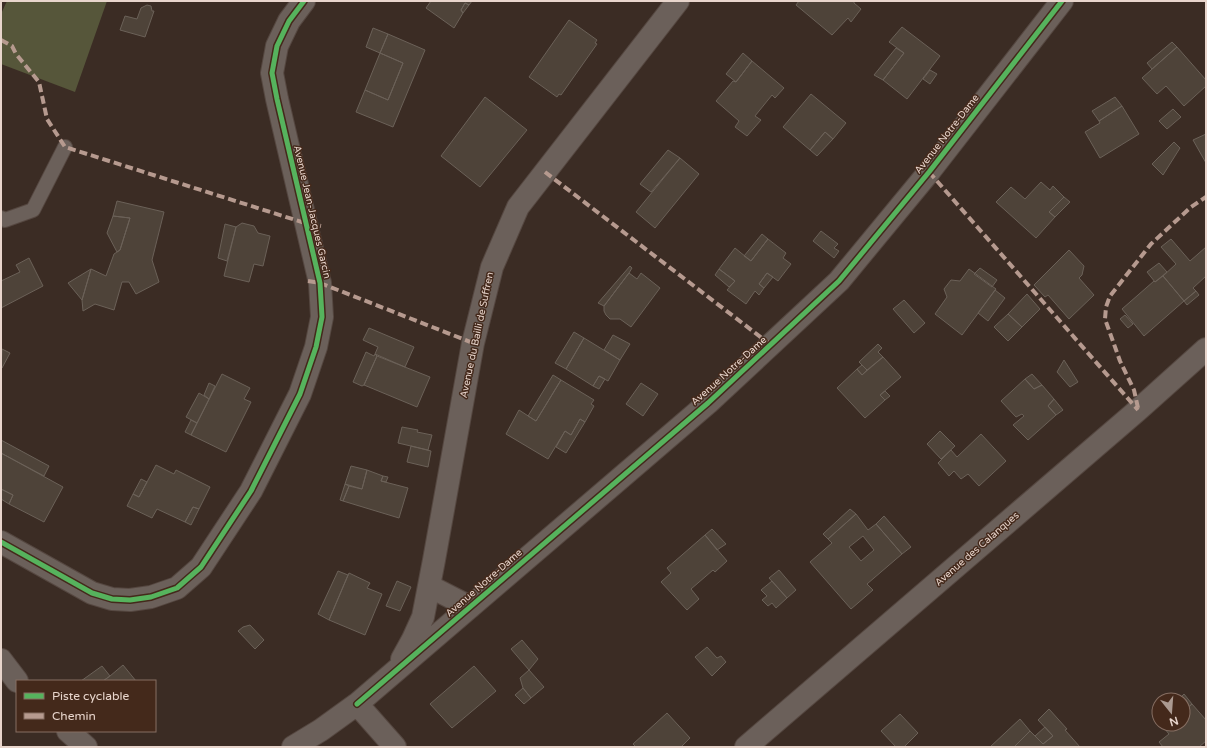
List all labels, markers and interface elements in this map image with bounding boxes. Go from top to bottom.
street label: Avenue Notre-Dame [912,92,982,176]
street label: Avenue Jean-Jacques Garcin [291,144,333,280]
street label: Avenue du Bailli de Suffren [458,271,496,399]
street label: Avenue Notre-Dame [689,334,769,408]
street label: Avenue des Calanques [933,509,1022,589]
street label: Avenue Notre-Dame [443,546,525,619]
legend [16,680,156,732]
text: Piste cyclable [52,689,130,703]
north arrow [1151,692,1191,732]
text: Chemin [52,709,96,723]
text: N [1168,714,1180,729]

